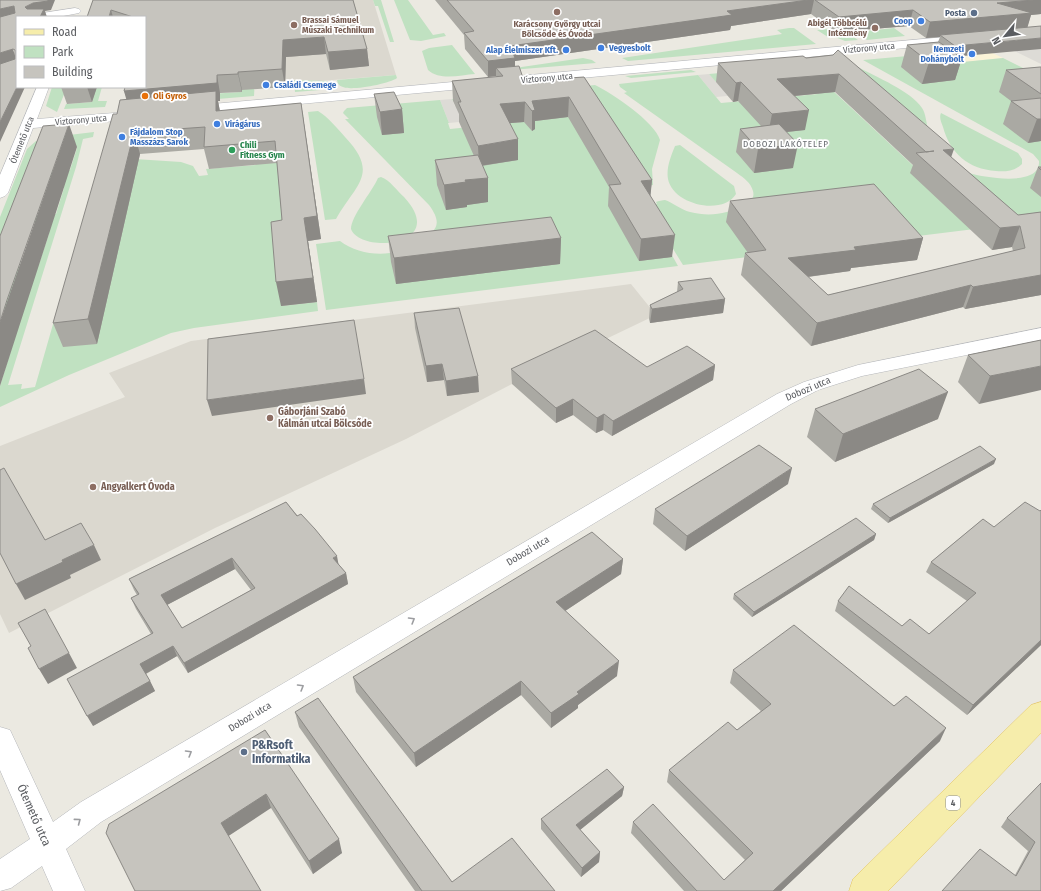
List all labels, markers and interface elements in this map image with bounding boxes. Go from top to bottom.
marker: Karácsony György utcai Bölcsőde és Óvoda [552,7,562,17]
place label: Posta [945,8,967,18]
marker: Posta [969,8,979,18]
place label: Brassai Sámuel Műszaki Technikum [302,15,374,35]
legend [16,16,146,88]
place label: Coop [894,16,913,26]
marker: Coop [916,16,926,26]
north arrow [985,16,1025,56]
place label: Abigél Többcélú Intézmény [807,18,868,38]
place label: Karácsony György utcai Bölcsőde és Óvoda [513,19,601,39]
marker: Brassai Sámuel Műszaki Technikum [289,20,299,30]
marker: Abigél Többcélú Intézmény [870,23,880,33]
text: Road [52,25,77,39]
text: N [989,35,1004,47]
street label: Víztorony utca [843,41,896,55]
marker: Vegyesbolt [596,43,606,53]
place label: Vegyesbolt [608,43,651,53]
place label: Alap Élelmiszer Kft. [485,44,558,55]
place label: Nemzeti Dohánybolt [920,44,965,64]
text: Park [52,45,74,59]
marker: Alap Élelmiszer Kft. [561,45,571,55]
marker: Nemzeti Dohánybolt [967,49,977,59]
text: Building [52,65,93,79]
street label: Víztorony utca [521,71,574,85]
marker: Családi Csemege [261,80,271,90]
place label: Családi Csemege [274,80,337,90]
marker: Oli Gyros [140,91,150,101]
place label: Oli Gyros [153,91,187,101]
street label: Víztorony utca [55,113,108,127]
street label: Ótemető utca [8,115,36,165]
marker: Virágárus [212,119,222,129]
place label: Virágárus [224,119,260,129]
place label: Fájdalom Stop Masszázs Sarok [130,127,188,147]
marker: Fájdalom Stop Masszázs Sarok [117,132,127,142]
district label: DOBOZI LAKÓTELEP [743,139,829,149]
place label: Chili Fitness Gym [240,140,285,160]
marker: Chili Fitness Gym [227,145,237,155]
street label: Dobozi utca [784,374,832,404]
place label: Gáborjáni Szabó Kálmán utcai Bölcsőde [278,405,372,430]
marker: Gáborjáni Szabó Kálmán utcai Bölcsőde [265,413,275,423]
place label: Angyalkert Óvoda [100,479,175,493]
marker: Angyalkert Óvoda [88,482,98,492]
street label: Dobozi utca [504,533,552,568]
one-way arrow [408,617,415,625]
one-way arrow [297,684,304,691]
street label: Dobozi utca [226,699,274,734]
place label: P&Rsoft Informatika [252,738,311,766]
marker: P&Rsoft Informatika [239,747,249,757]
one-way arrow [185,751,192,758]
street label: Ótemető utca [14,782,55,848]
road number: 4 [946,796,960,810]
one-way arrow [74,819,81,826]

